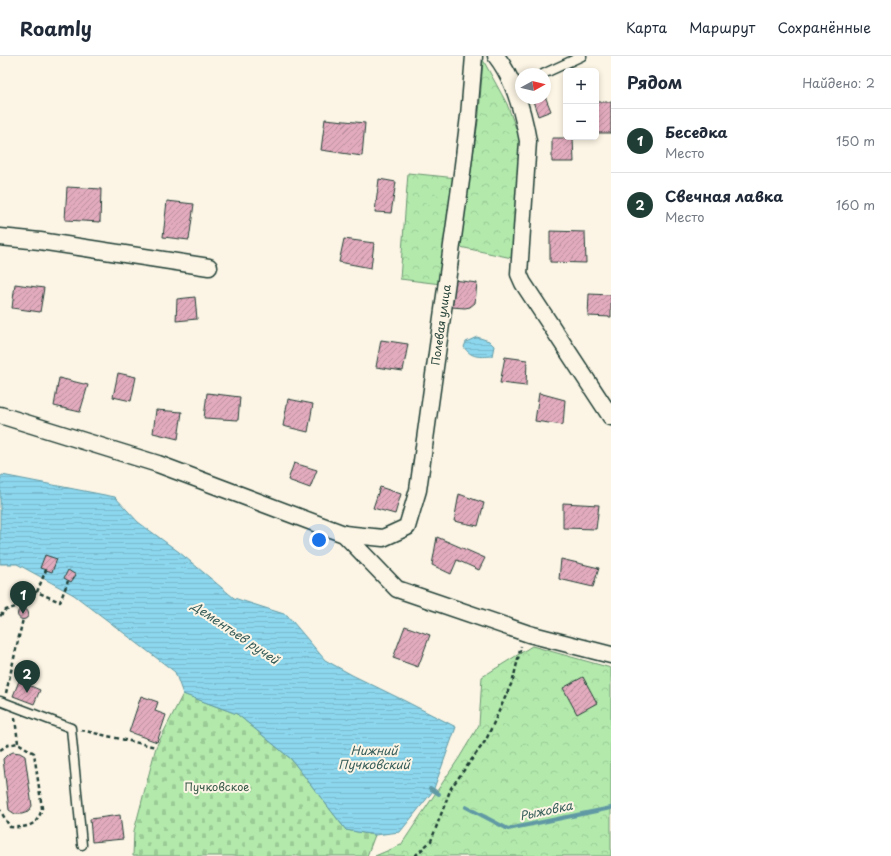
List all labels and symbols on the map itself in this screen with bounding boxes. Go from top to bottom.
north arrow [515,68,551,104]
street label: Полевая улица [426,283,455,366]
your location [309,530,329,550]
pin: 1 [10,581,36,614]
water label: Дементьев ручей [188,596,284,669]
pin: 2 [14,660,40,693]
water label: Нижний Пучковский [338,741,412,773]
park label: Пучковское [185,778,249,795]
water label: Рыжовка [518,796,574,824]

